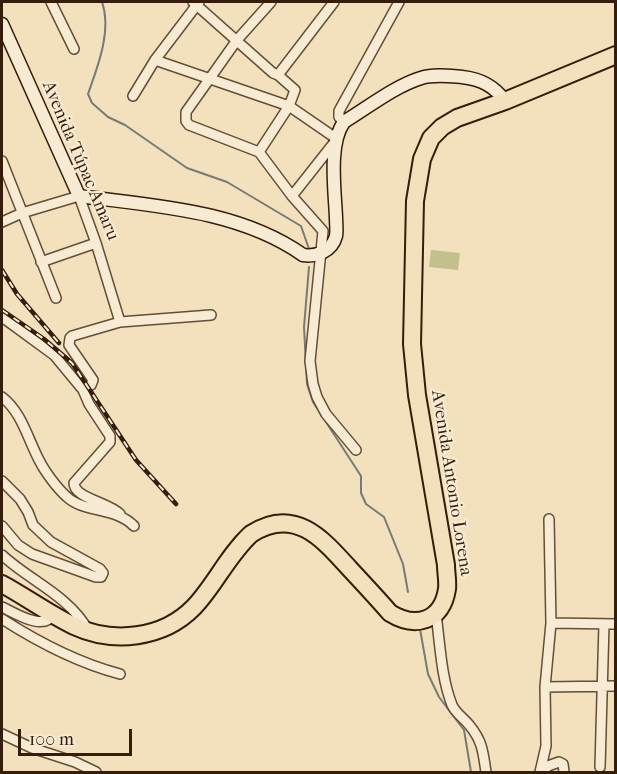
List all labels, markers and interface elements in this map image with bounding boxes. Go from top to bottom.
street label: Avenida Túpac Amaru [37,78,123,244]
street label: Avenida Antonio Lorena [426,389,476,577]
scale bar [21,717,135,755]
text: 100 m [29,729,74,750]

